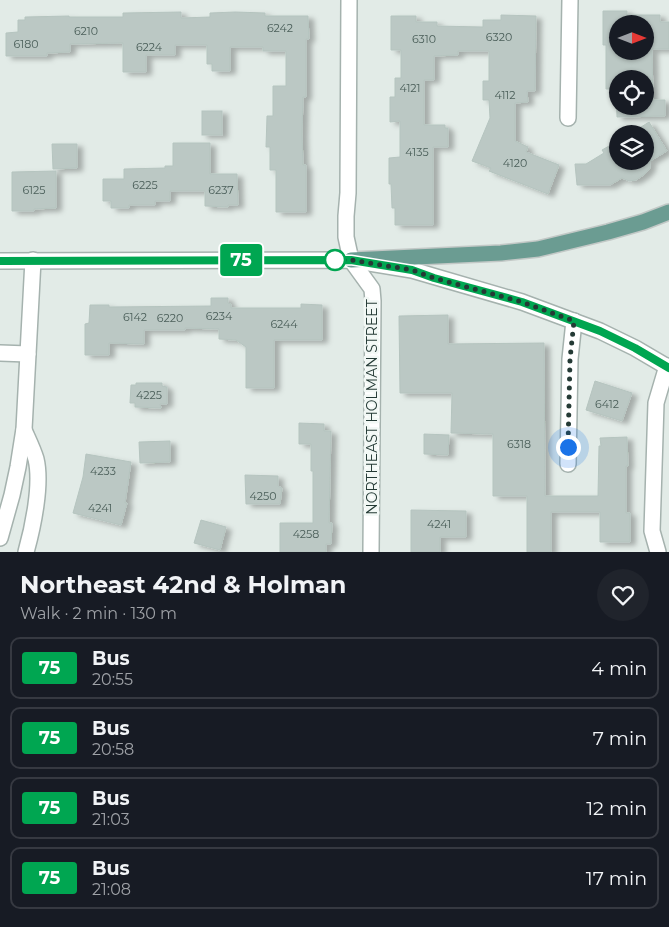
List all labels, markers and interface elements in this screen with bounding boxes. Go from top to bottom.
north arrow [609,15,654,60]
map controls [609,15,654,170]
house number: 6242 [267,21,293,35]
house number: 6210 [74,24,98,38]
house number: 6320 [486,30,512,44]
house number: 6310 [412,32,436,46]
house number: 6180 [14,37,38,51]
house number: 6224 [136,40,163,54]
button: locate [609,70,654,115]
house number: 4121 [399,81,421,95]
house number: 4112 [494,88,516,102]
button: layers [609,125,654,170]
house number: 4135 [405,145,429,159]
house number: 4120 [503,156,527,170]
house number: 6225 [132,178,158,192]
house number: 6125 [22,183,46,197]
house number: 6237 [208,183,234,197]
line badge: 75 [218,244,264,276]
text: 75 [230,249,252,271]
unlabelled marker [324,249,346,271]
street label: NORTHEAST HOLMAN STREET [363,299,381,515]
house number: 6234 [206,309,233,323]
house number: 6142 [123,310,147,324]
house number: 6220 [157,311,183,325]
house number: 6244 [270,317,298,331]
house number: 4225 [136,388,162,402]
house number: 6412 [595,397,619,411]
your location [556,435,581,460]
house number: 6318 [507,437,531,451]
house number: 4233 [90,464,116,478]
house number: 4250 [249,489,277,503]
house number: 4241 [88,501,112,515]
house number: 4241 [427,517,451,531]
house number: 4258 [293,527,319,541]
button: heart [597,569,649,621]
text: Northeast 42nd & Holman [20,570,346,599]
text: Walk · 2 min · 130 m [20,604,177,623]
text: Bus [92,647,130,670]
text: 75 [39,657,60,679]
text: 4 min [591,657,647,680]
text: 20:55 [92,670,133,689]
text: Bus [92,717,130,740]
text: 75 [39,727,60,749]
text: 7 min [593,727,647,750]
text: 20:58 [92,740,134,759]
text: Bus [92,787,130,810]
text: 75 [39,797,60,819]
text: 12 min [586,797,647,820]
text: 21:03 [92,810,130,829]
text: Bus [92,857,130,880]
text: 75 [39,867,60,889]
text: 17 min [586,867,647,890]
text: 21:08 [92,880,131,899]

